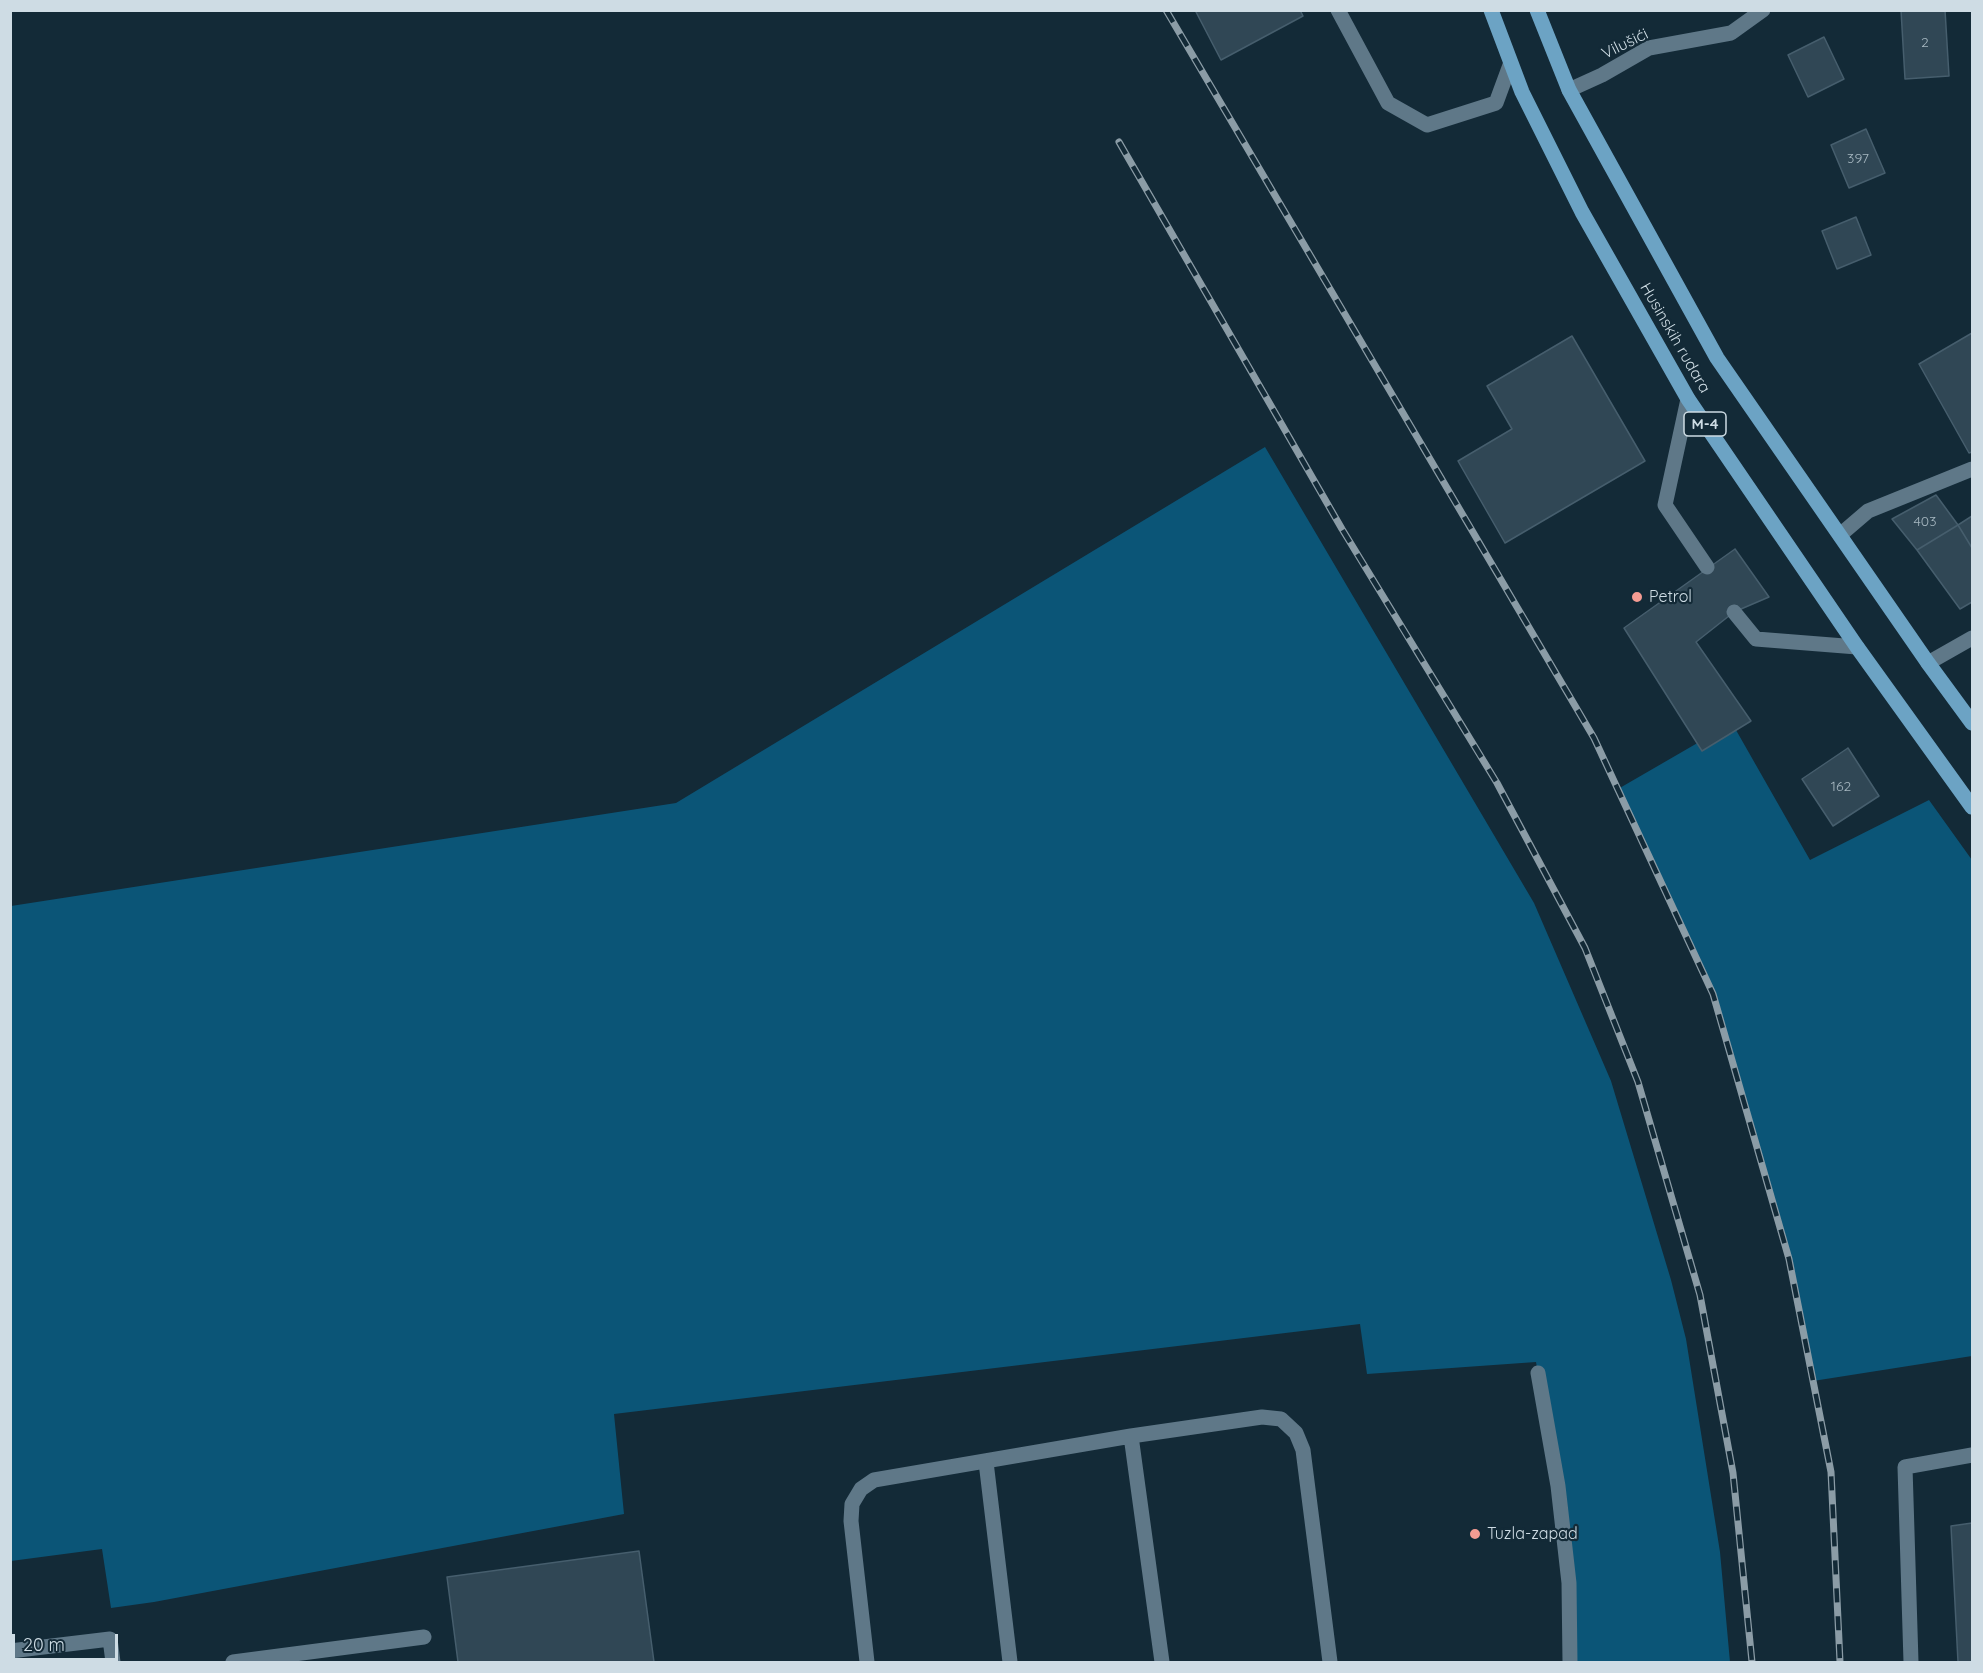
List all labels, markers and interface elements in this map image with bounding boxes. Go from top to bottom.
street label: Vilušići [1599,25,1651,63]
house number: 2 [1921,35,1929,51]
house number: 397 [1847,151,1869,167]
street label: Husinskih rudara [1636,279,1714,397]
road number: M-4 [1684,412,1726,436]
house number: 403 [1913,514,1937,530]
place label: Petrol [1649,587,1692,607]
marker: Petrol [1630,590,1644,604]
house number: 162 [1831,779,1851,795]
place label: Tuzla-zapad [1487,1524,1578,1544]
marker: Tuzla-zapad [1468,1527,1482,1541]
scale bar [15,1622,122,1660]
text: 20 m [23,1633,65,1656]

